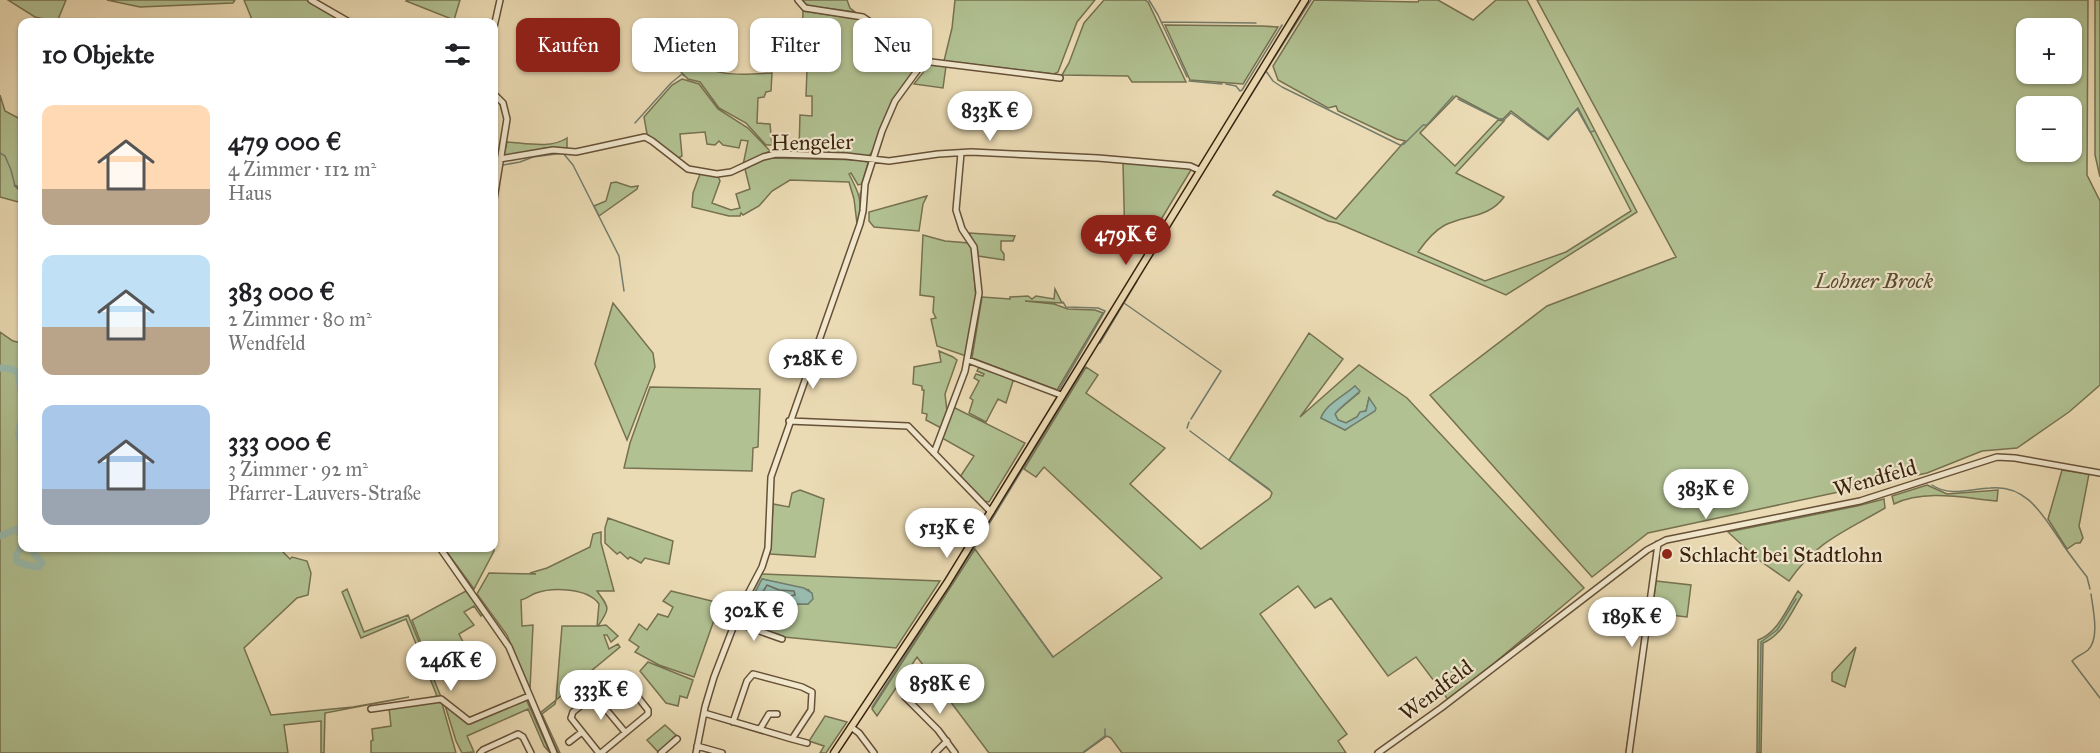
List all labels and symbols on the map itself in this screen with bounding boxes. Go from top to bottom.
pin: 833K € [941,91,1039,142]
street label: Hengeler [770,128,854,156]
pin: 479K € [1077,215,1175,266]
park label: Lohner Brock [1814,267,1934,294]
pin: 528K € [764,339,862,390]
street label: Wendfeld [1830,453,1920,503]
pin: 383K € [1657,469,1755,520]
pin: 513K € [898,508,996,559]
place label: Schlacht bei Stadtlohn [1679,541,1883,568]
marker: Schlacht bei Stadtlohn [1660,547,1674,561]
pin: 302K € [705,591,803,642]
pin: 189K € [1583,597,1681,648]
pin: 246K € [402,641,500,692]
street label: Wendfeld [1394,654,1478,726]
pin: 858K € [891,664,989,715]
pin: 333K € [552,670,650,721]

